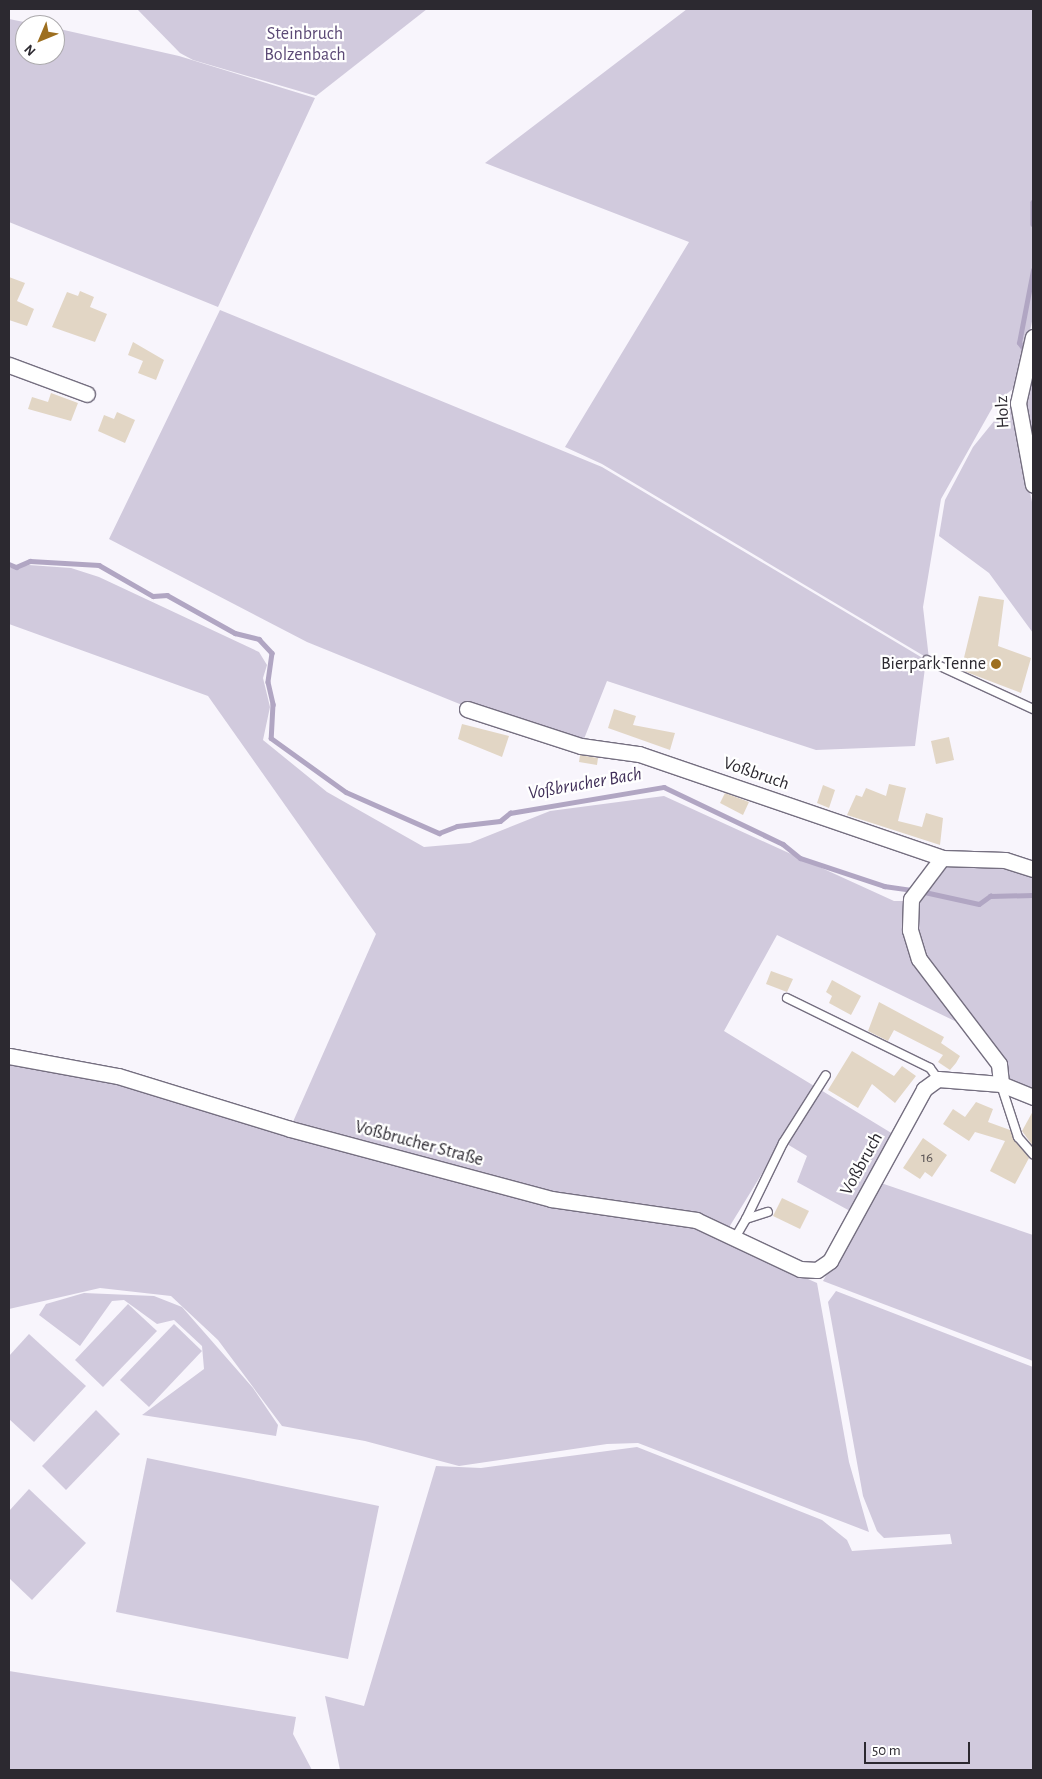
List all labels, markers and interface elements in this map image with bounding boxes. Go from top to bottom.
north arrow [15,15,65,65]
park label: Steinbruch Bolzenbach [264,24,346,66]
text: N [22,42,38,58]
street label: Holz [991,395,1015,429]
place label: Bierpark Tenne [881,653,986,675]
marker: Bierpark Tenne [990,658,1002,670]
street label: Voßbruch [720,753,792,795]
water label: Voßbrucher Bach [526,763,644,805]
street label: Voßbrucher Straße [353,1117,485,1171]
street label: Voßbruch [836,1129,888,1199]
house number: 16 [921,1149,933,1167]
scale bar [867,1732,973,1764]
text: 50 m [872,1743,901,1758]

